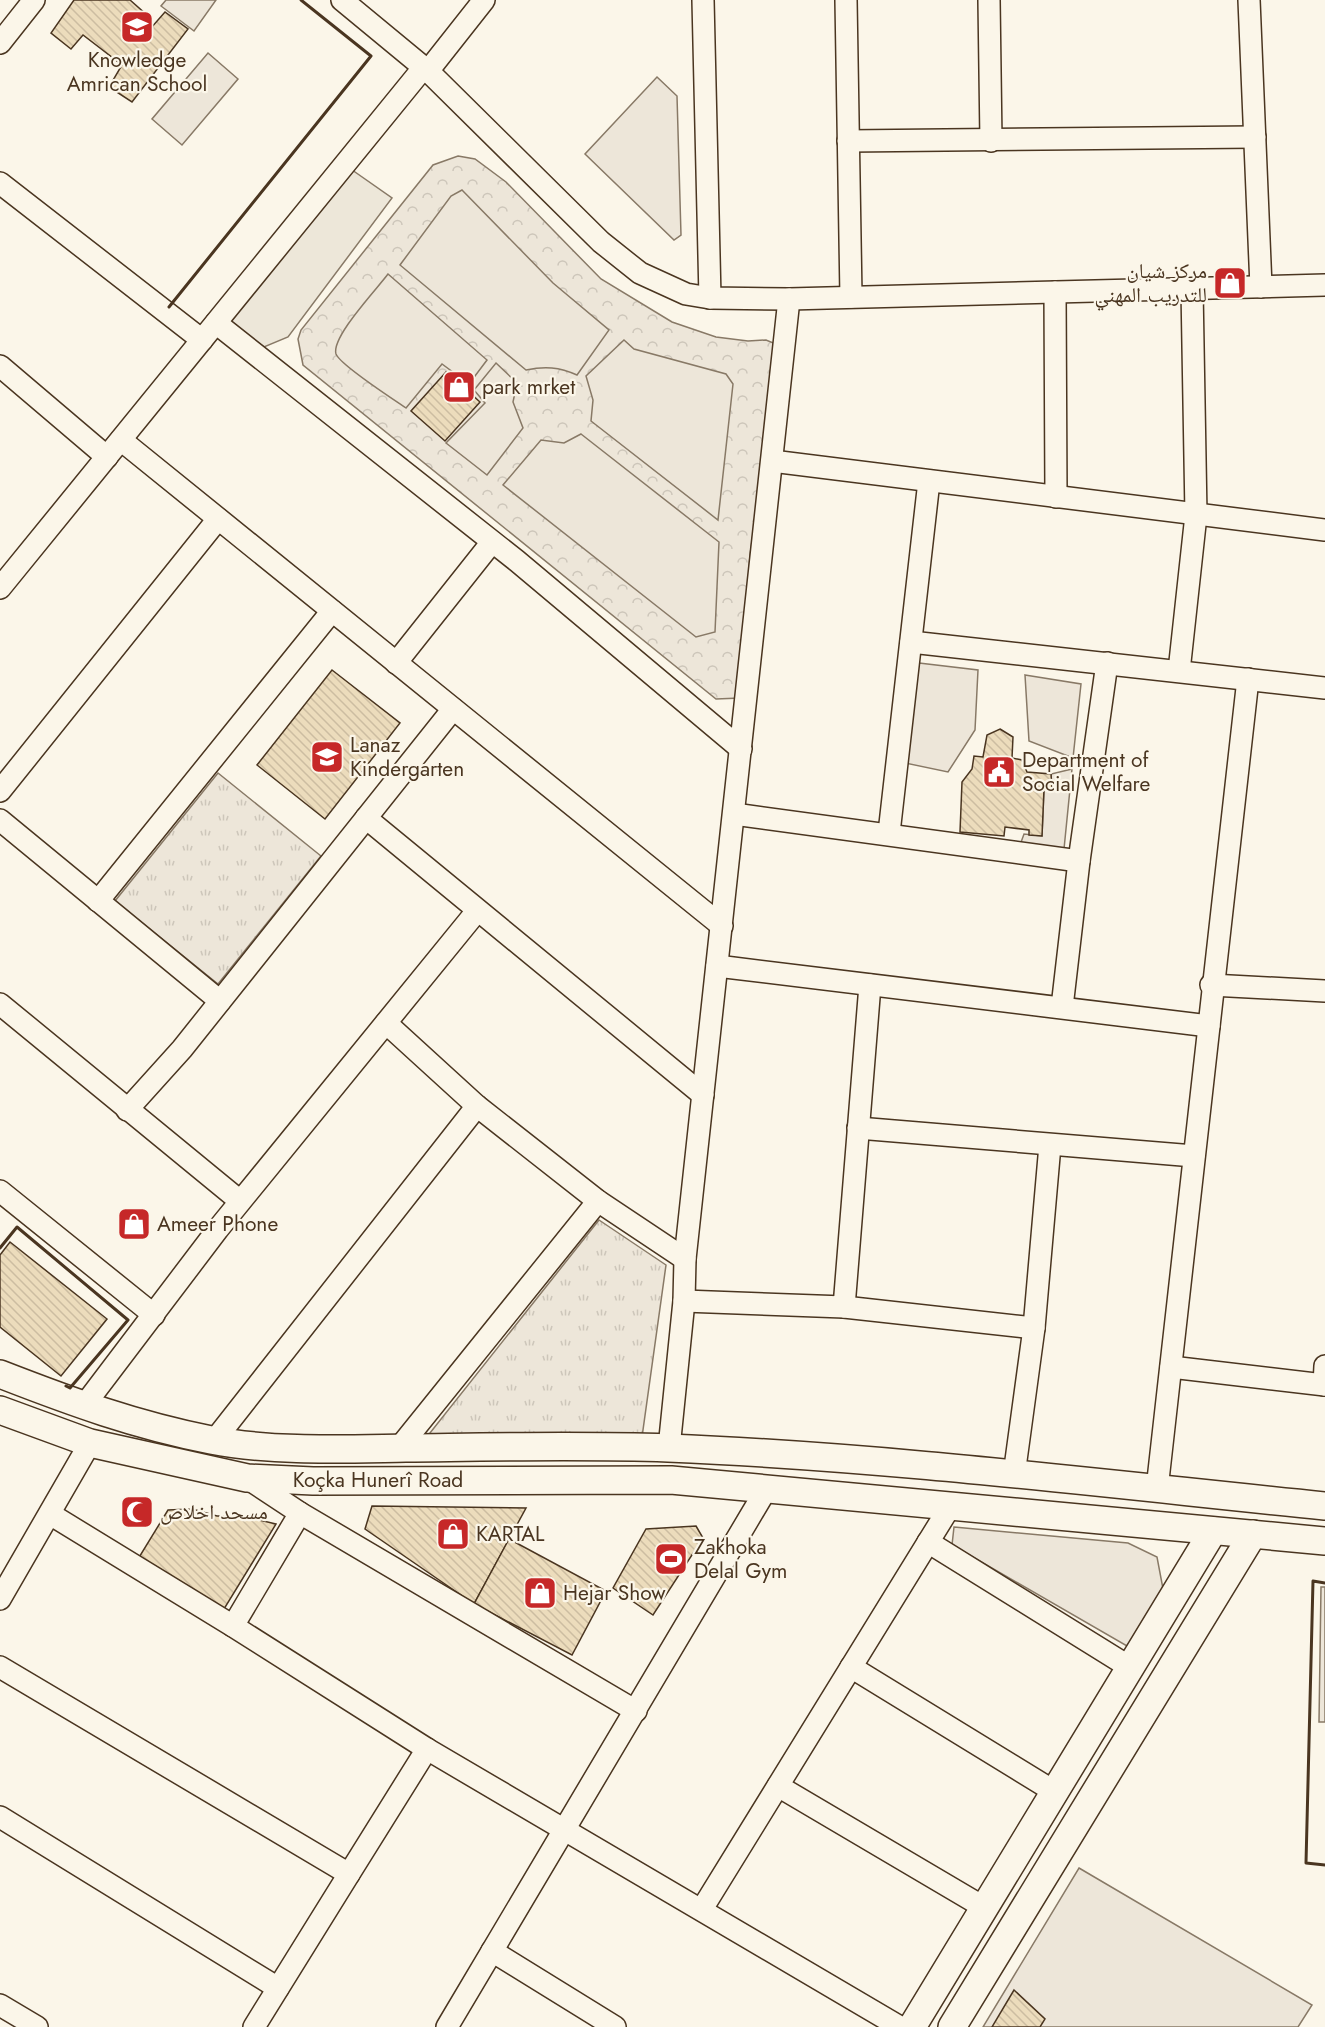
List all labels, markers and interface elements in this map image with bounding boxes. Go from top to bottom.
school or university icon: Knowledge Amrican School [119,9,155,45]
place label: Knowledge Amrican School [67,45,207,99]
place label: مركز شيان للتدريب المهني [1094,256,1207,311]
shop icon: مركز شيان للتدريب المهني [1212,265,1248,301]
shop icon: park mrket [441,369,477,405]
place label: park mrket [482,372,575,402]
place label: Lanaz Kindergarten [350,730,464,784]
school or university icon: Lanaz Kindergarten [309,739,345,775]
place label: Department of Social Welfare [1022,745,1150,799]
public building icon: Department of Social Welfare [981,754,1017,790]
shop icon: Ameer Phone [116,1206,152,1242]
place label: Ameer Phone [157,1209,278,1239]
street label: Koçka Hunerî Road [293,1465,463,1495]
mosque icon: مسحد اخلاص [119,1494,155,1530]
place label: مسحد اخلاص [160,1497,268,1527]
shop icon: KARTAL [435,1516,471,1552]
place label: KARTAL [476,1519,545,1549]
place label: Zakhoka Delal Gym [694,1532,787,1586]
sports icon: Zakhoka Delal Gym [653,1541,689,1577]
shop icon: Hejar Show [522,1575,558,1611]
place label: Hejar Show [563,1578,666,1608]

